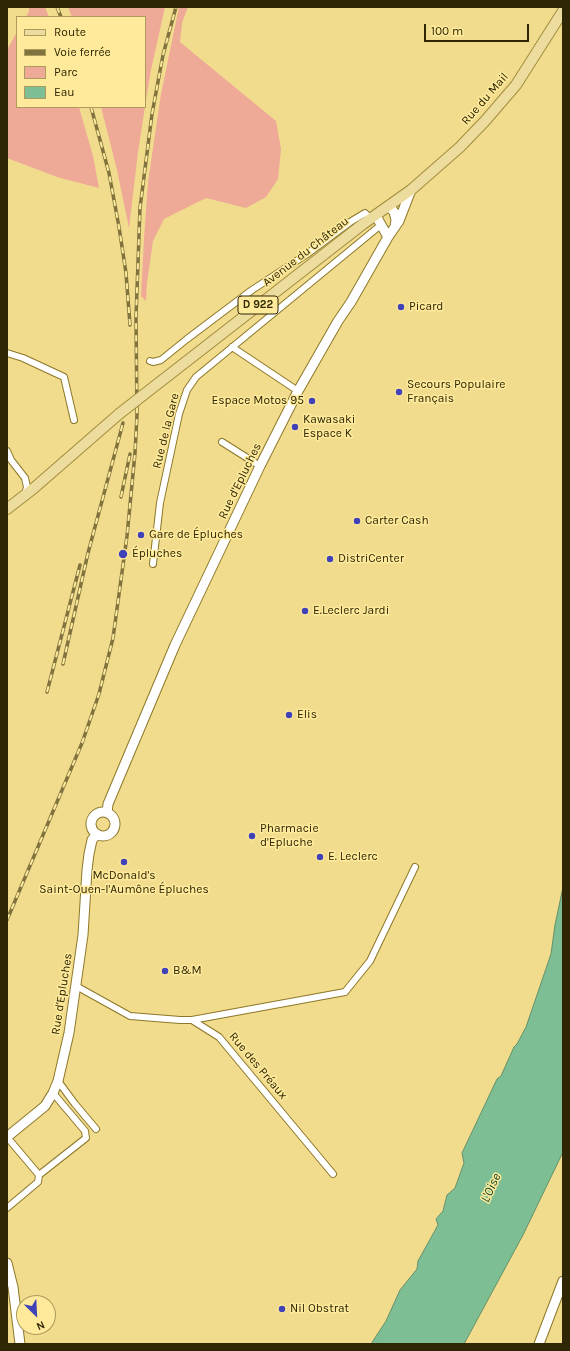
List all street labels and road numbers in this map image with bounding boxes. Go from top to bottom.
street label: Rue du Mail [458,70,512,128]
street label: Avenue du Château [260,214,352,290]
road number: D 922 [238,296,278,314]
street label: Rue de la Gare [150,392,182,470]
street label: Rue d'Epluches [215,441,265,521]
street label: Rue d'Epluches [48,952,76,1036]
street label: Rue des Préaux [226,1030,290,1102]

